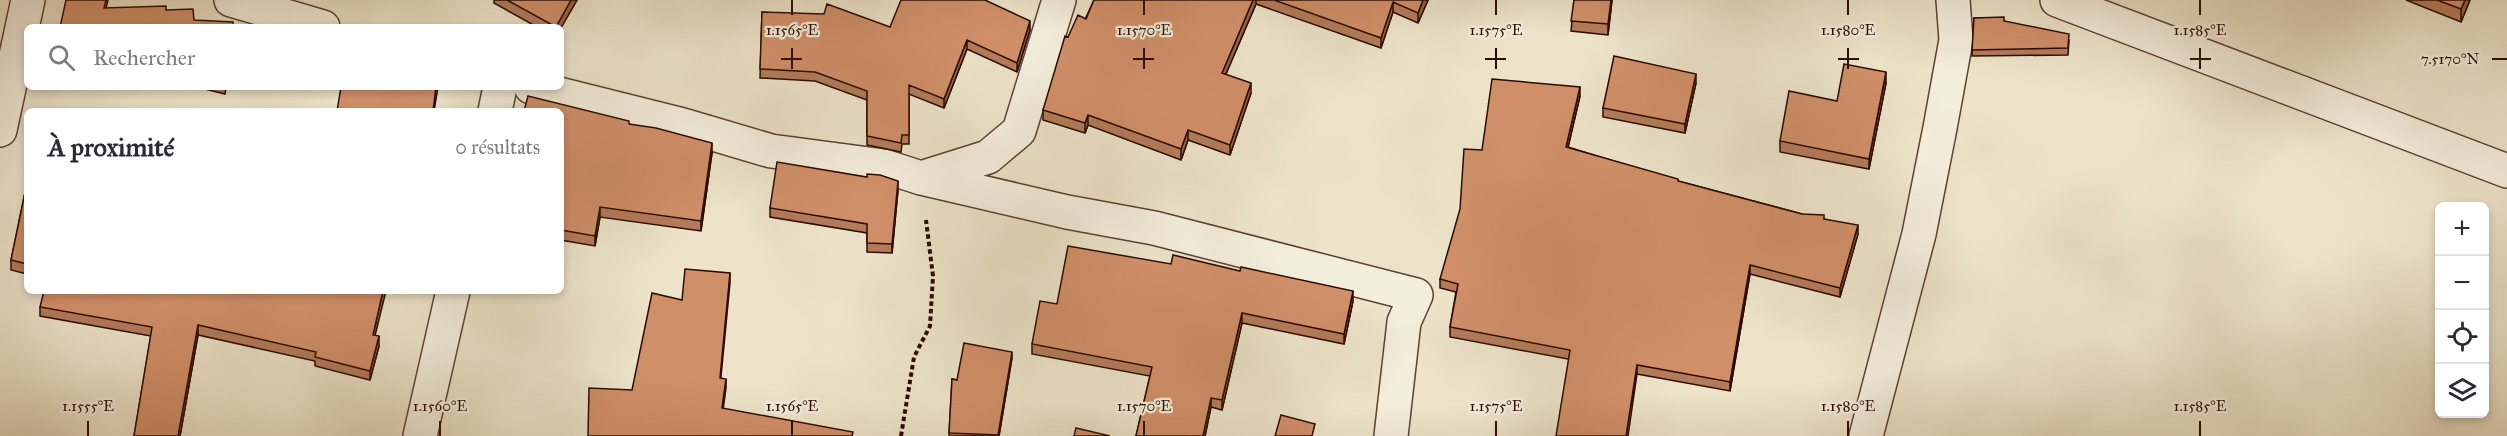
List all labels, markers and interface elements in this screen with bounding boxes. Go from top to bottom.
text: 1.1565°E [766,21,819,39]
text: 1.1570°E [1117,21,1172,39]
text: 1.1575°E [1470,21,1523,39]
text: 1.1580°E [1821,21,1876,39]
text: 1.1585°E [2174,21,2227,39]
search box [24,24,564,90]
icon: search [45,41,78,74]
text: Rechercher [93,44,195,71]
text: 7.5170°N [2421,50,2480,68]
text: À proximité [48,131,174,163]
text: 0 résultats [455,135,540,159]
map controls [2435,202,2489,418]
button: + [2435,202,2489,256]
button: − [2435,256,2489,310]
button: locate [2435,310,2489,364]
button: layers [2435,364,2489,418]
text: 1.1555°E [62,397,114,415]
text: 1.1560°E [413,397,467,415]
text: 1.1565°E [766,397,819,415]
text: 1.1570°E [1117,397,1172,415]
text: 1.1575°E [1470,397,1523,415]
text: 1.1580°E [1821,397,1876,415]
text: 1.1585°E [2174,397,2227,415]

